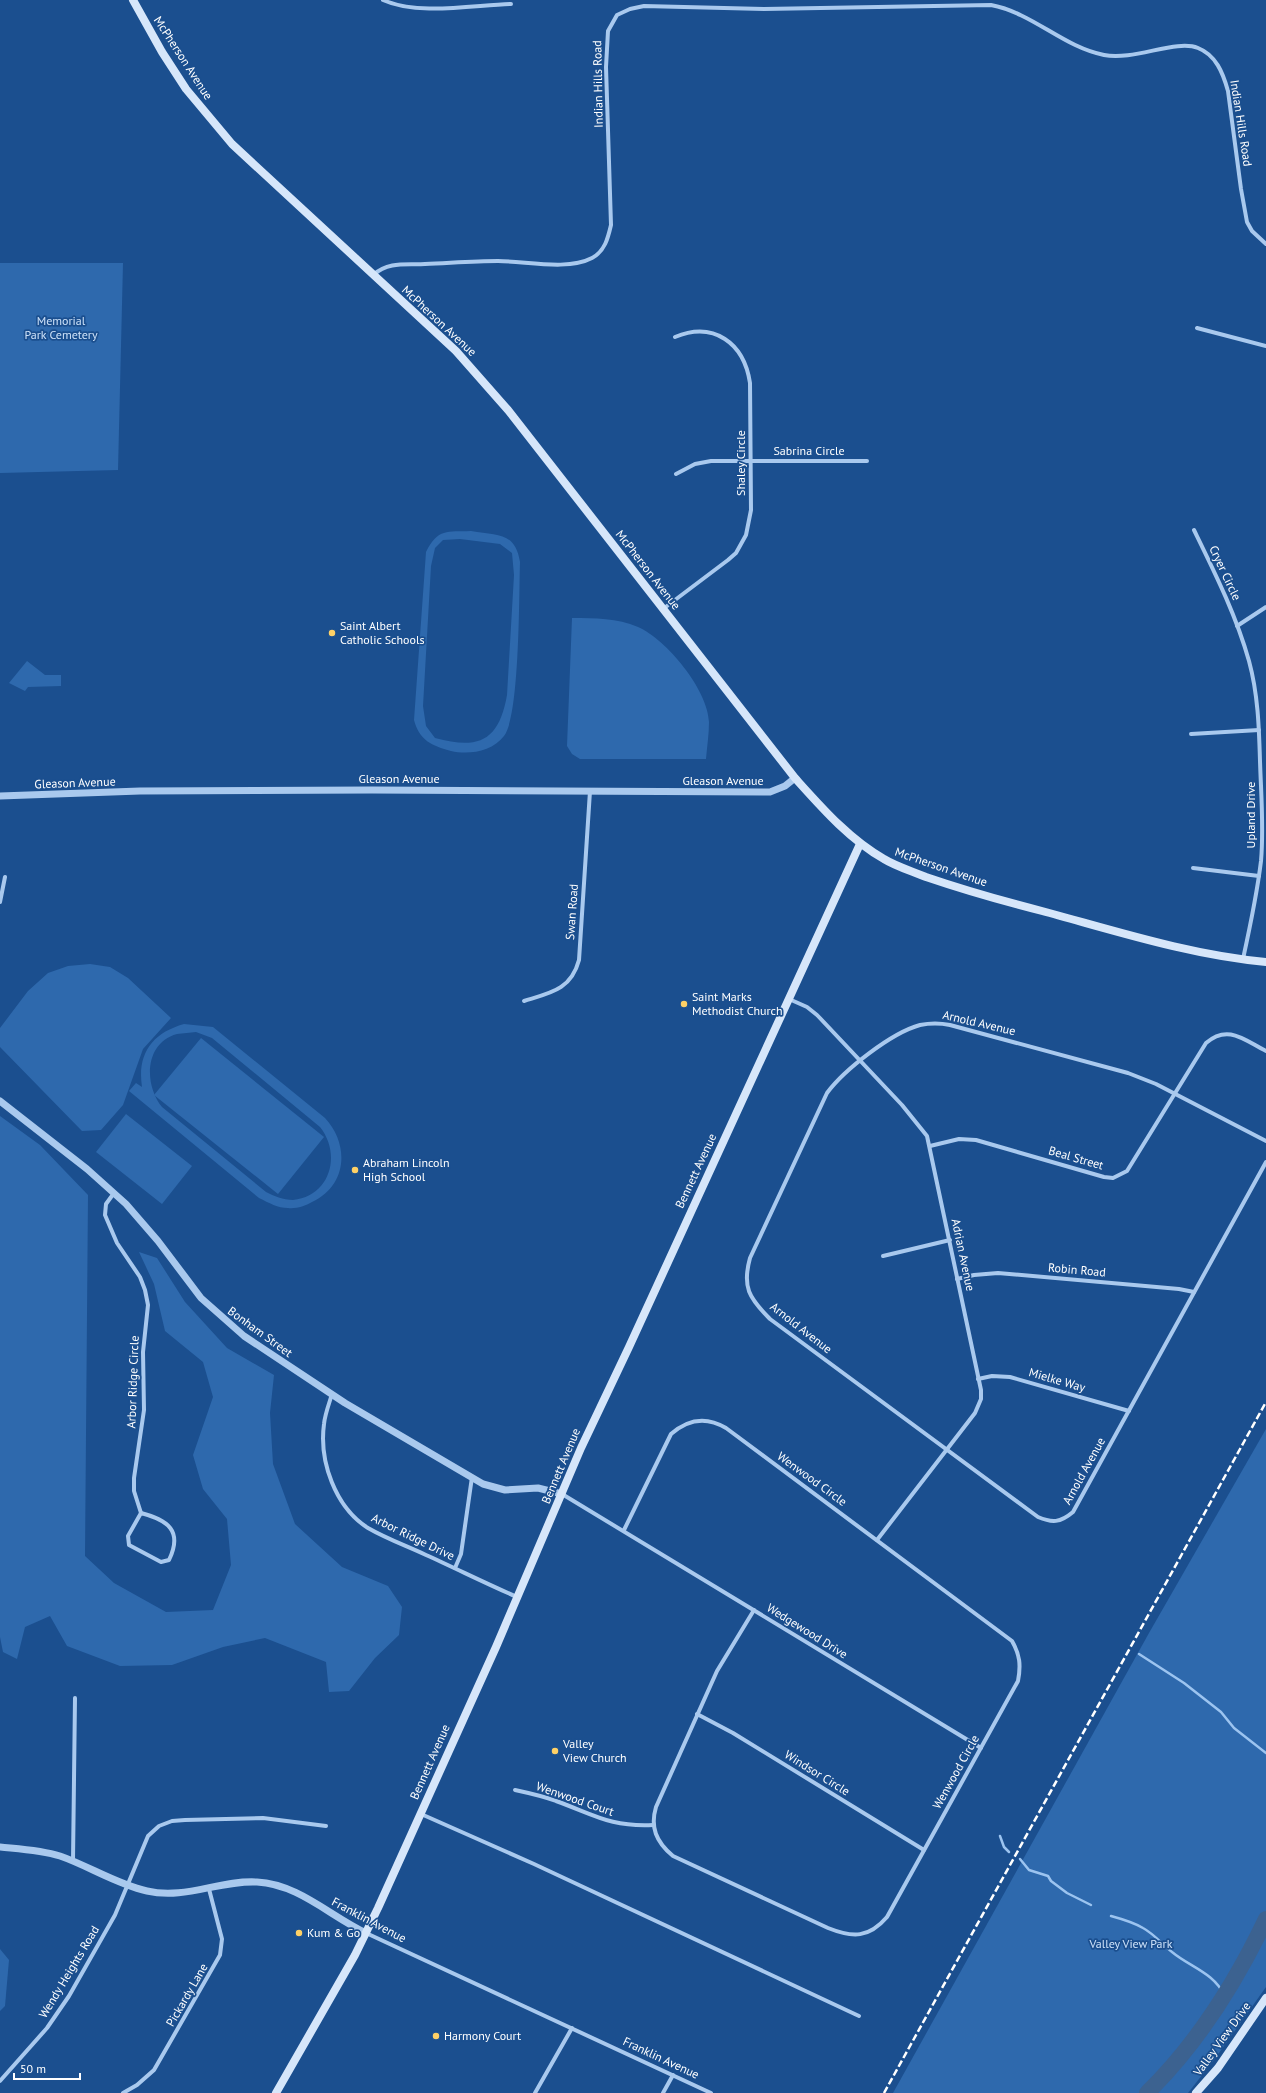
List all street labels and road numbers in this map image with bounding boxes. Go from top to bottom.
street label: McPherson Avenue [151,13,216,102]
street label: Indian Hills Road [589,40,606,128]
street label: Indian Hills Road [1227,79,1256,167]
street label: McPherson Avenue [399,282,480,359]
street label: Shaley Circle [733,430,748,496]
street label: Sabrina Circle [774,443,844,458]
street label: McPherson Avenue [613,527,684,612]
street label: Cryer Circle [1206,543,1245,603]
street label: Gleason Avenue [358,771,440,786]
street label: Gleason Avenue [682,773,764,788]
street label: Gleason Avenue [34,774,116,791]
street label: Upland Drive [1243,782,1258,848]
street label: McPherson Avenue [893,844,989,889]
street label: Swan Road [562,883,581,941]
street label: Arnold Avenue [941,1007,1017,1038]
street label: Bennett Avenue [672,1131,719,1211]
street label: Beal Street [1047,1143,1105,1173]
street label: Adrian Avenue [949,1217,978,1292]
street label: Robin Road [1048,1260,1107,1279]
street label: Arnold Avenue [767,1299,835,1356]
street label: Bonham Street [225,1303,295,1360]
street label: Arbor Ridge Circle [123,1335,142,1429]
street label: Mielke Way [1027,1364,1087,1395]
street label: Bennett Avenue [538,1426,583,1506]
street label: Arnold Avenue [1059,1435,1108,1507]
street label: Wenwood Circle [775,1448,850,1509]
street label: Arbor Ridge Drive [369,1510,457,1563]
street label: Wedgewood Drive [764,1600,850,1661]
street label: Bennett Avenue [406,1722,453,1802]
street label: Wenwood Circle [929,1732,982,1811]
street label: Windsor Circle [782,1747,853,1799]
street label: Wenwood Court [534,1778,616,1819]
street label: Franklin Avenue [329,1894,409,1945]
street label: Wendy Heights Road [35,1923,102,2021]
street label: Pickardy Lane [162,1960,211,2029]
street label: Valley View Drive [1189,1999,1253,2079]
street label: Franklin Avenue [621,2033,702,2082]

